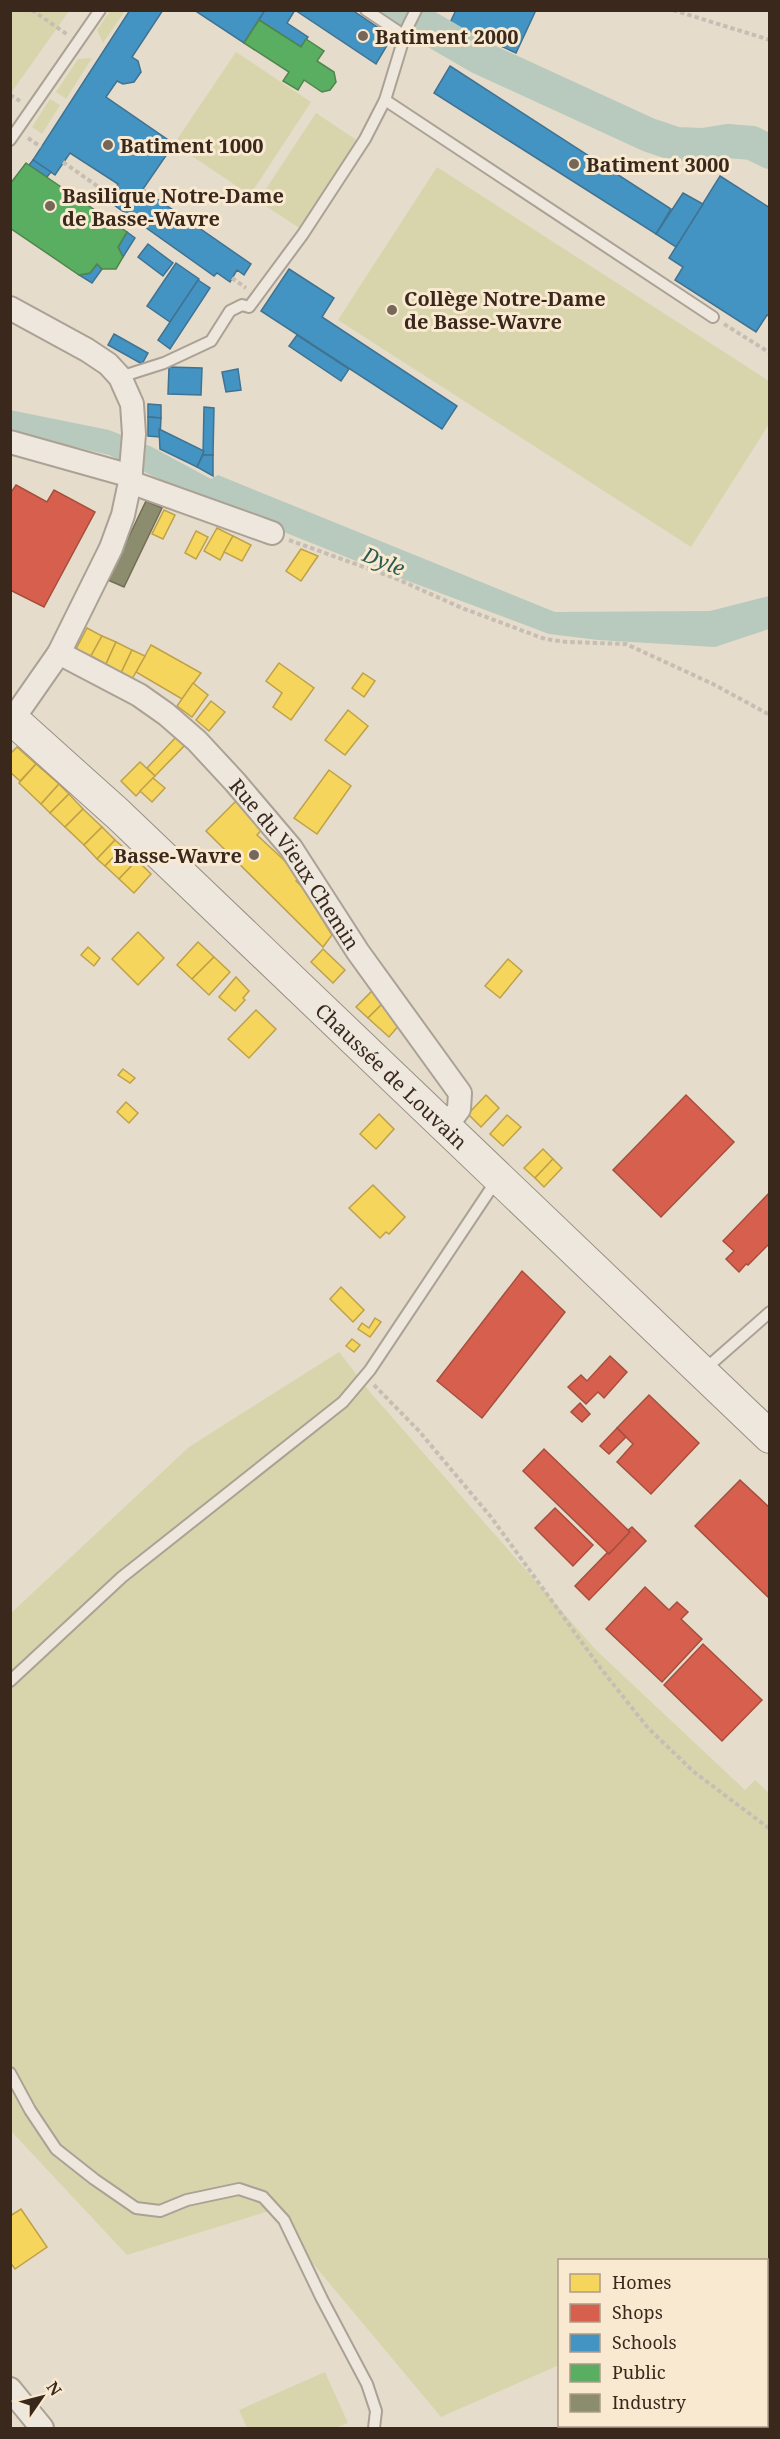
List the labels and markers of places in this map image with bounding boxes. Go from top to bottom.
place label: Batiment 2000 [375,23,519,50]
marker: Batiment 2000 [356,29,370,43]
place label: Batiment 1000 [120,132,264,159]
marker: Batiment 1000 [101,138,115,152]
place label: Batiment 3000 [586,151,730,178]
marker: Batiment 3000 [567,157,581,171]
place label: Basilique Notre-Dame de Basse-Wavre [62,182,284,232]
marker: Basilique Notre-Dame de Basse-Wavre [43,199,57,213]
place label: Collège Notre-Dame de Basse-Wavre [404,285,606,335]
marker: Collège Notre-Dame de Basse-Wavre [385,303,399,317]
place label: Basse-Wavre [114,842,242,869]
marker: Basse-Wavre [247,848,261,862]

